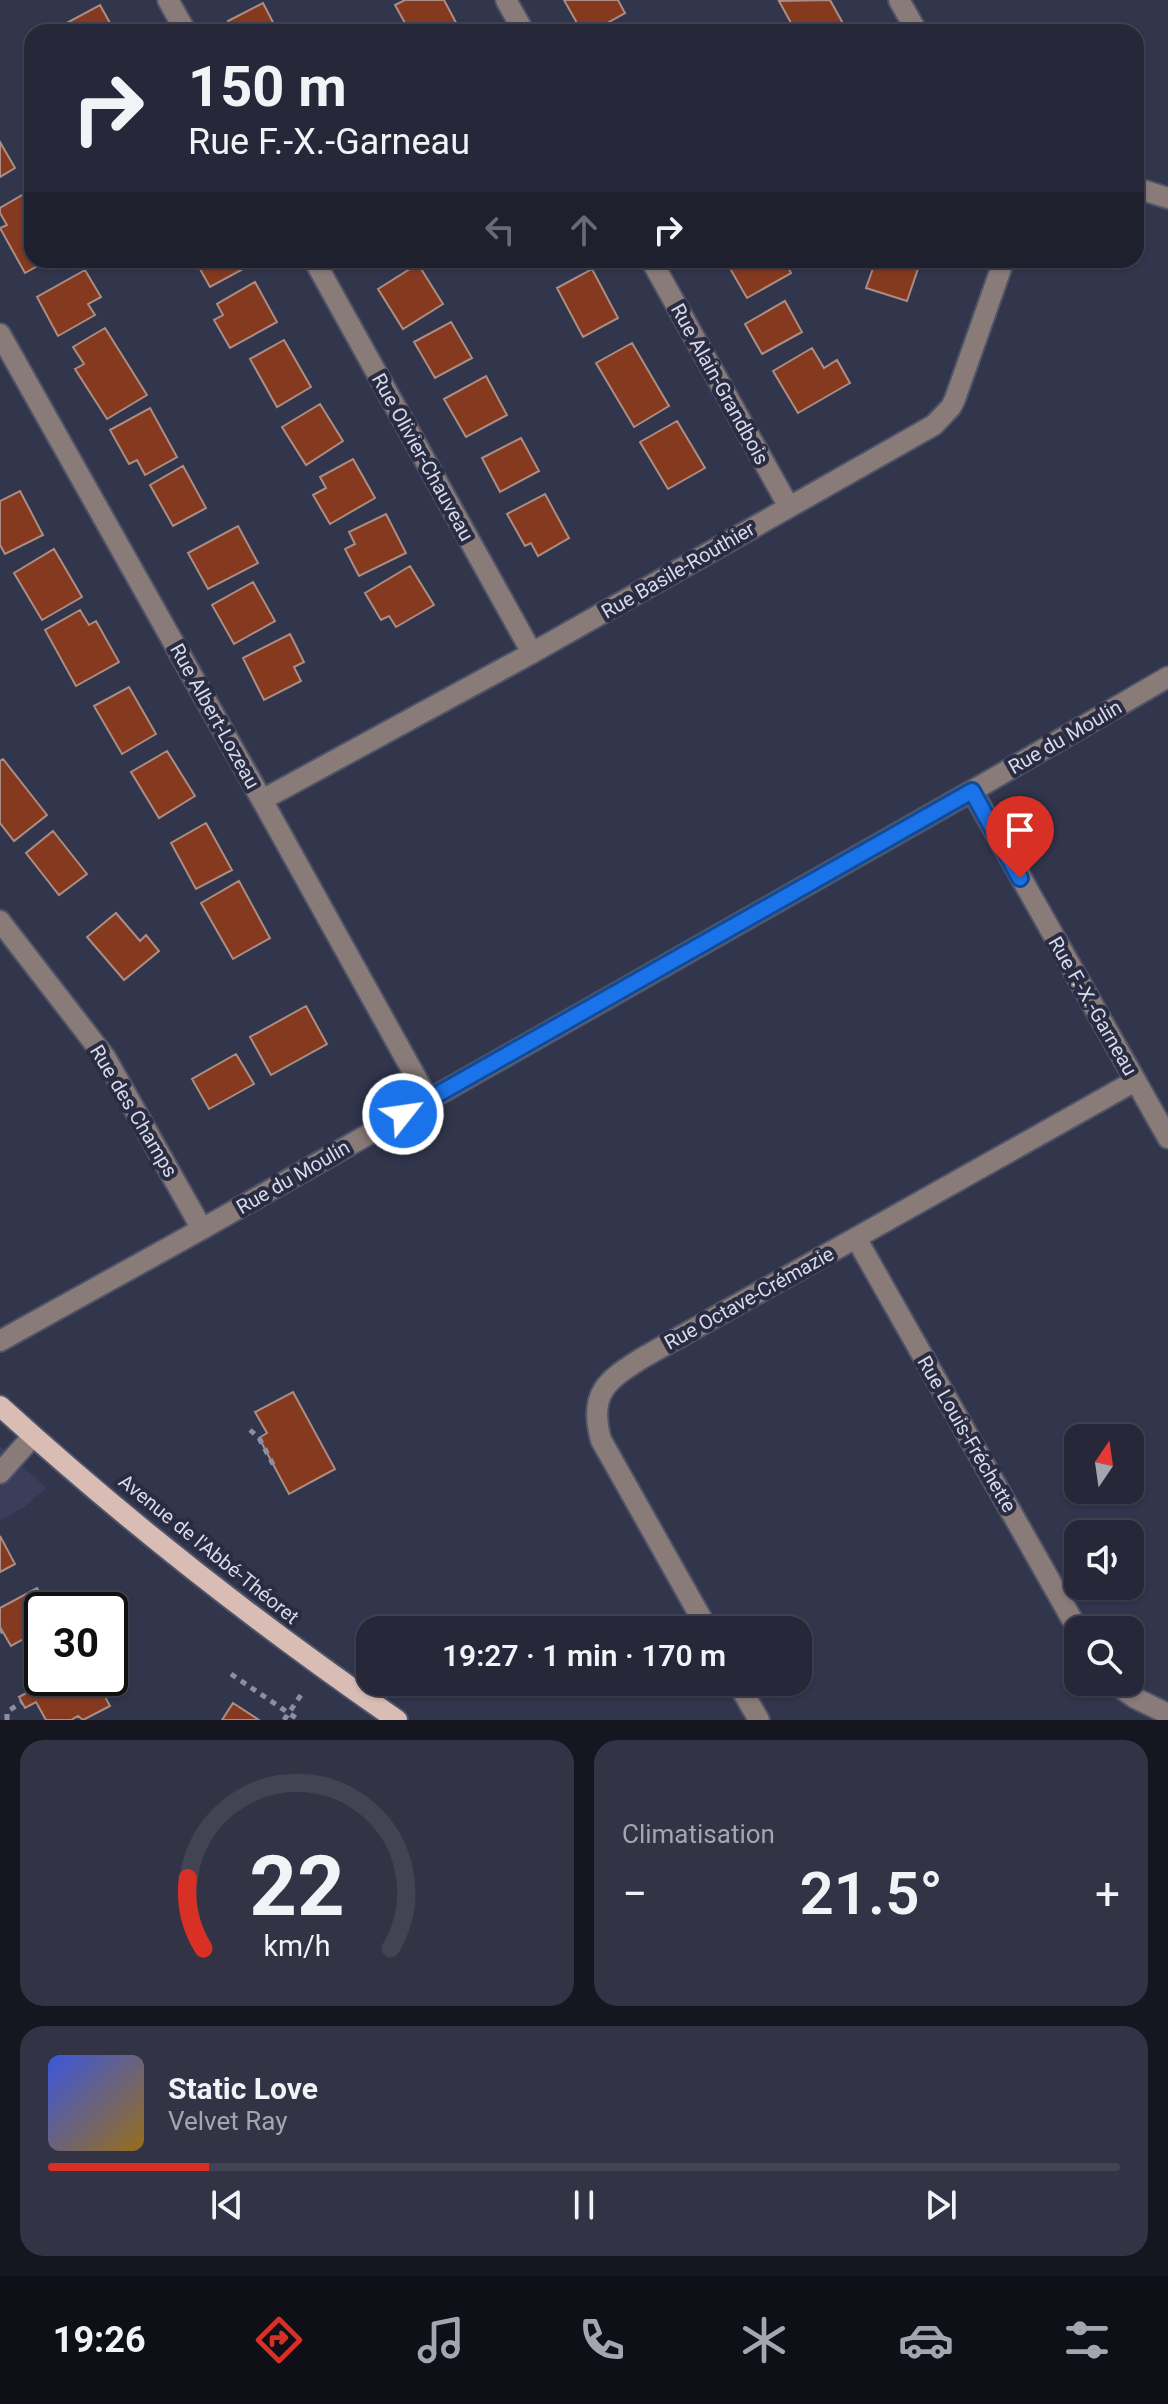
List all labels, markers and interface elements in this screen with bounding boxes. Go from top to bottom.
text: 150 m [188,54,347,120]
icon: right [56,56,160,160]
text: Rue F.-X.-Garneau [188,121,470,163]
icon: left [478,208,522,252]
icon: ahead [562,208,606,252]
icon: right [646,208,690,252]
street label: Rue Alain-Grandbois [666,299,774,469]
street label: Rue Olivier-Chauveau [367,369,479,545]
street label: Rue Basile-Routhier [597,516,759,624]
street label: Rue Albert-Lozeau [165,639,265,793]
street label: Rue du Moulin [1004,695,1126,779]
pin [986,796,1054,878]
icon: arrive [998,808,1042,852]
street label: Rue F.-X.-Garneau [1043,932,1143,1080]
street label: Rue des Champs [85,1040,183,1182]
position arrow [361,1072,445,1156]
street label: Rue du Moulin [232,1135,354,1219]
street label: Rue Octave-Crémazie [660,1241,838,1355]
street label: Rue Louis-Fréchette [912,1352,1022,1516]
north arrow [1064,1424,1144,1504]
map controls [1064,1424,1144,1696]
street label: Avenue de l'Abbé-Théoret [114,1469,304,1629]
button: sound [1064,1520,1144,1600]
speed limit sign: 30 [24,1592,128,1696]
button: search [1064,1616,1144,1696]
text: 19:27 · 1 min · 170 m [442,1638,726,1673]
text: Climatisation [622,1819,775,1849]
text: 22 [249,1838,345,1935]
text: 21.5° [800,1858,943,1929]
text: − [622,1868,647,1920]
text: + [1095,1868,1120,1920]
text: km/h [263,1929,331,1963]
text: Static Love [168,2071,318,2106]
text: Velvet Ray [168,2106,288,2136]
icon: previous [205,2183,249,2227]
icon: pause [562,2183,606,2227]
icon: next [919,2183,963,2227]
icon: directions [251,2312,307,2368]
icon: music [413,2312,469,2368]
icon: phone [574,2312,630,2368]
icon: climate [736,2312,792,2368]
icon: car [898,2312,954,2368]
icon: filters [1059,2312,1115,2368]
text: 19:26 [53,2319,146,2361]

